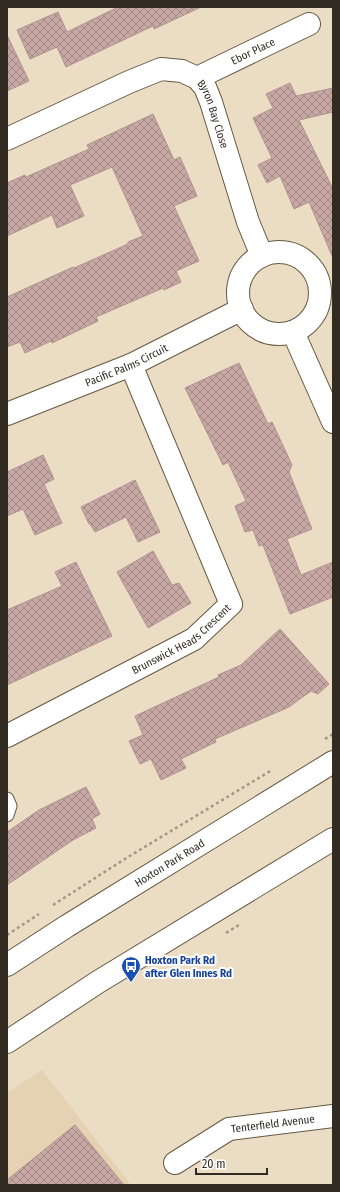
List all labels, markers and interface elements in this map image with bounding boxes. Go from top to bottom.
street label: Ebor Place [229,35,277,68]
street label: Byron Bay Close [195,77,231,150]
street label: Pacific Palms Circuit [83,341,170,389]
street label: Brunswick Heads Crescent [130,601,234,677]
street label: Hoxton Park Road [132,837,207,890]
place label: Hoxton Park Rd after Glen Innes Rd [145,954,232,980]
bus stop icon: Hoxton Park Rd after Glen Innes Rd [120,955,142,983]
street label: Tenterfield Avenue [230,1112,315,1136]
scale bar [196,1150,267,1176]
text: 20 m [202,1157,226,1171]

